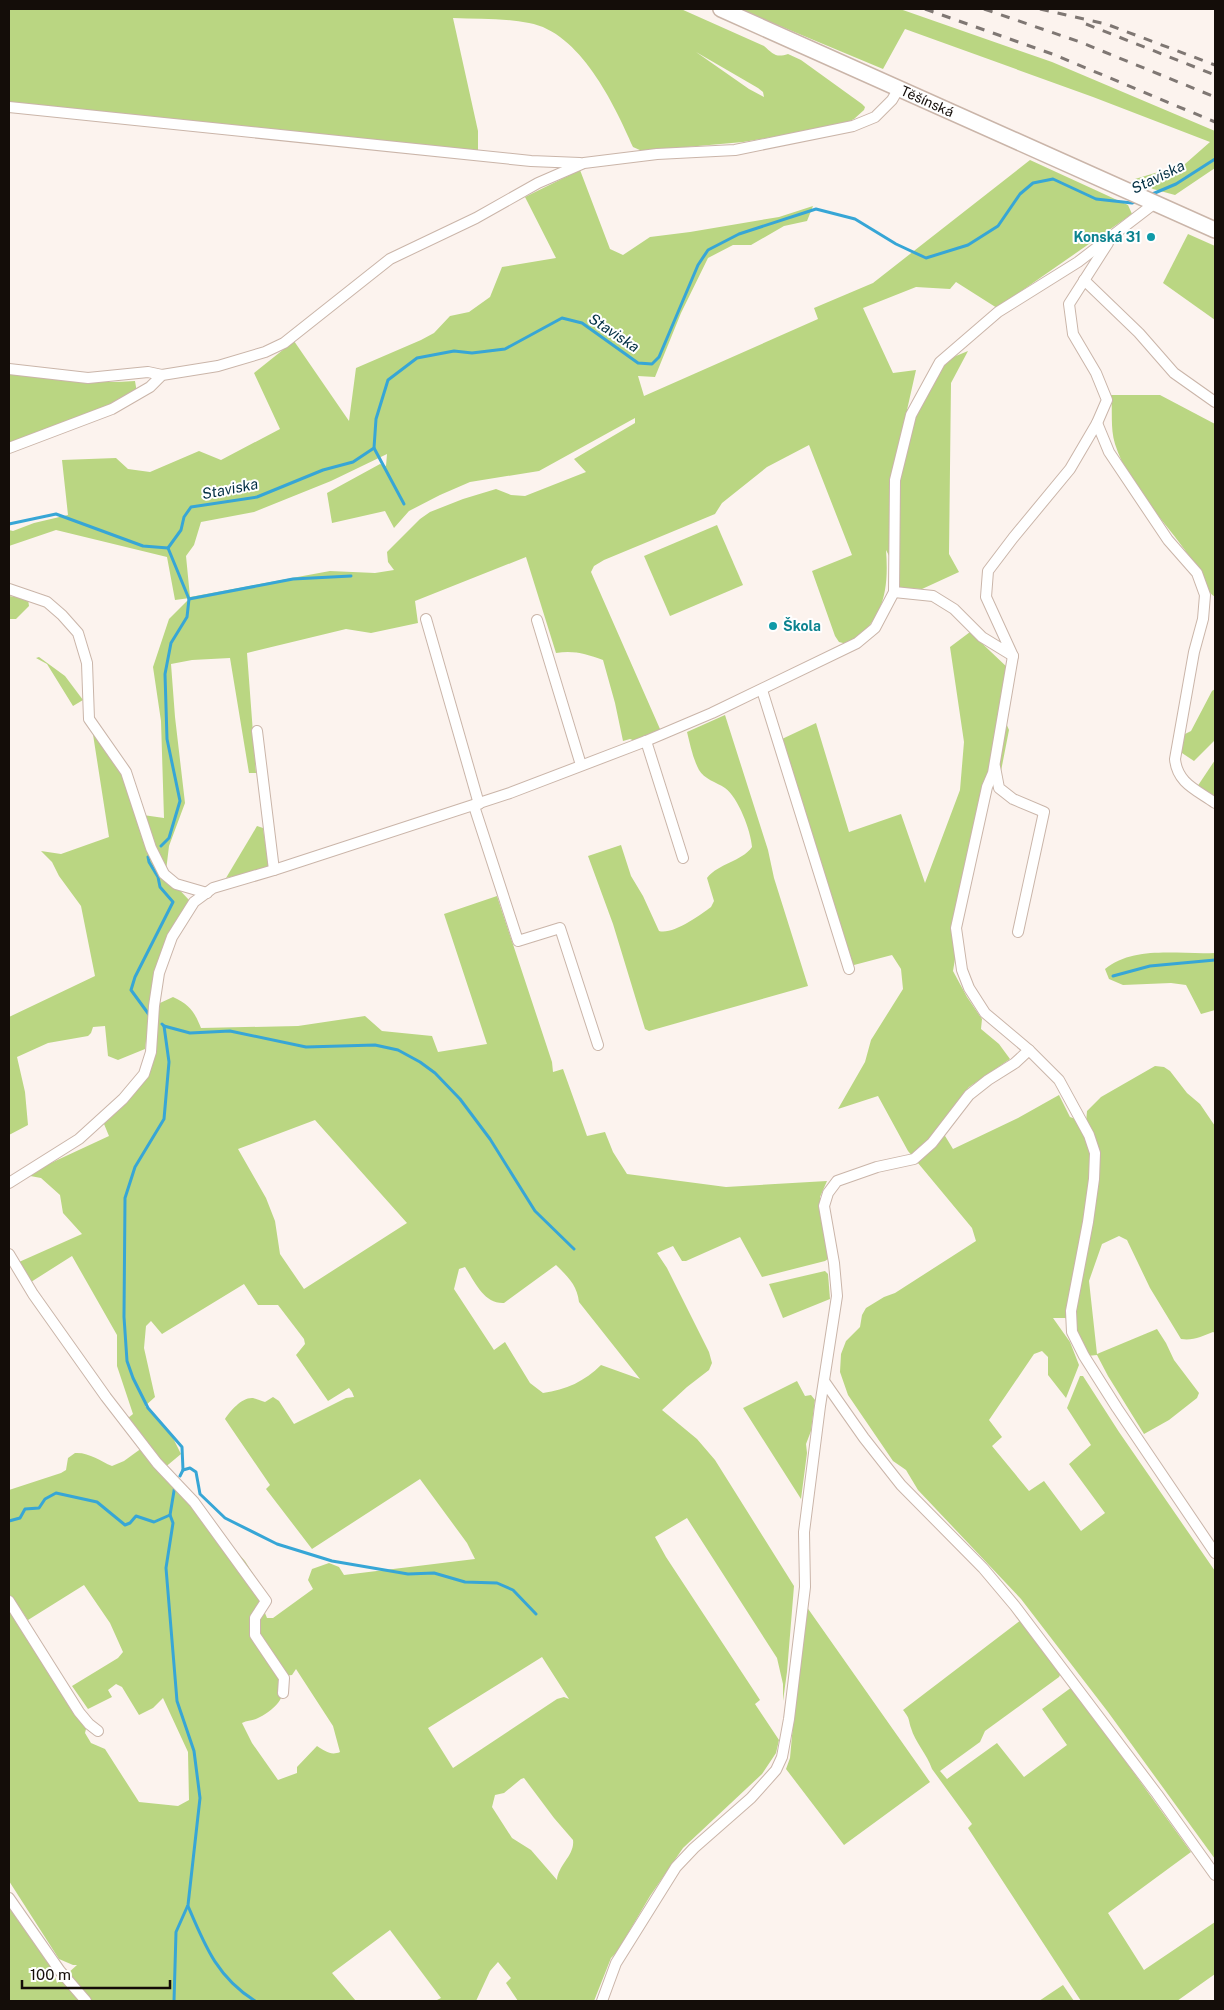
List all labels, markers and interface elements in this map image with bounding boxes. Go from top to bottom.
street label: Těšínská [898,82,956,120]
water label: Staviska [1128,156,1187,197]
place label: Konská 31 [1073,229,1141,245]
marker: Konská 31 [1145,231,1157,243]
water label: Staviska [586,310,643,356]
water label: Staviska [200,475,260,502]
place label: Škola [783,617,821,634]
marker: Škola [767,620,779,632]
scale bar [22,1958,170,1990]
text: 100 m [30,1966,71,1983]

